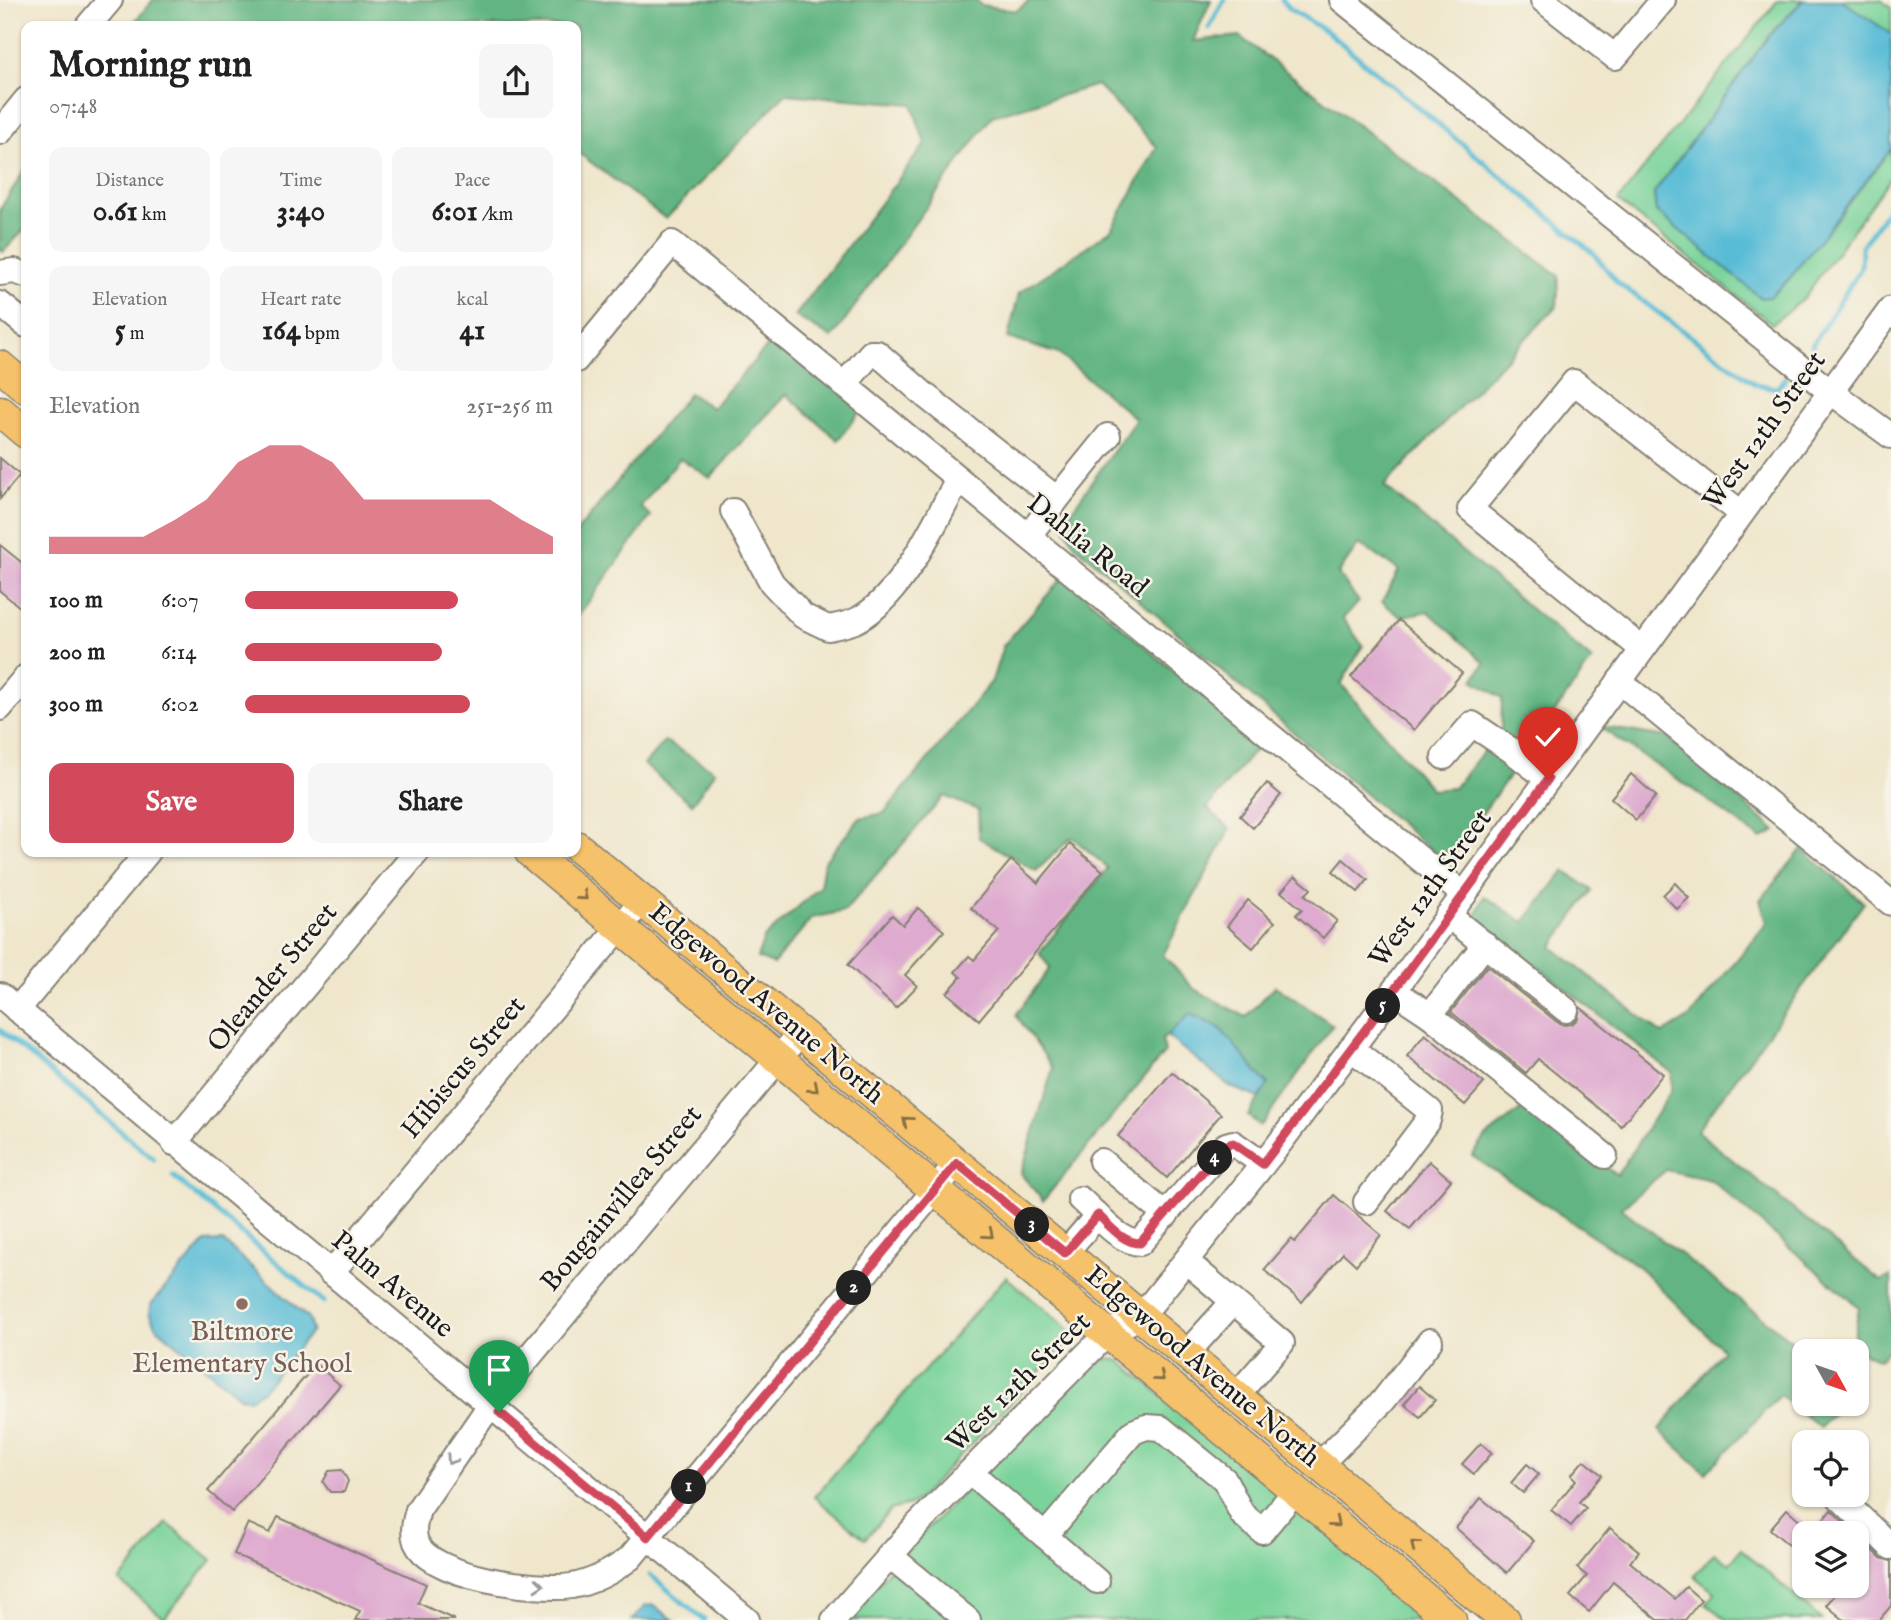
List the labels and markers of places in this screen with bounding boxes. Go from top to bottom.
pin [1518,707,1578,779]
pin: 5 [1366,988,1400,1024]
pin: 4 [1198,1140,1232,1176]
pin: 3 [1014,1208,1050,1242]
pin: 2 [836,1270,872,1306]
marker: Biltmore Elementary School [234,1296,250,1312]
place label: Biltmore Elementary School [132,1315,352,1382]
pin [469,1340,529,1412]
pin: 1 [672,1470,706,1504]

